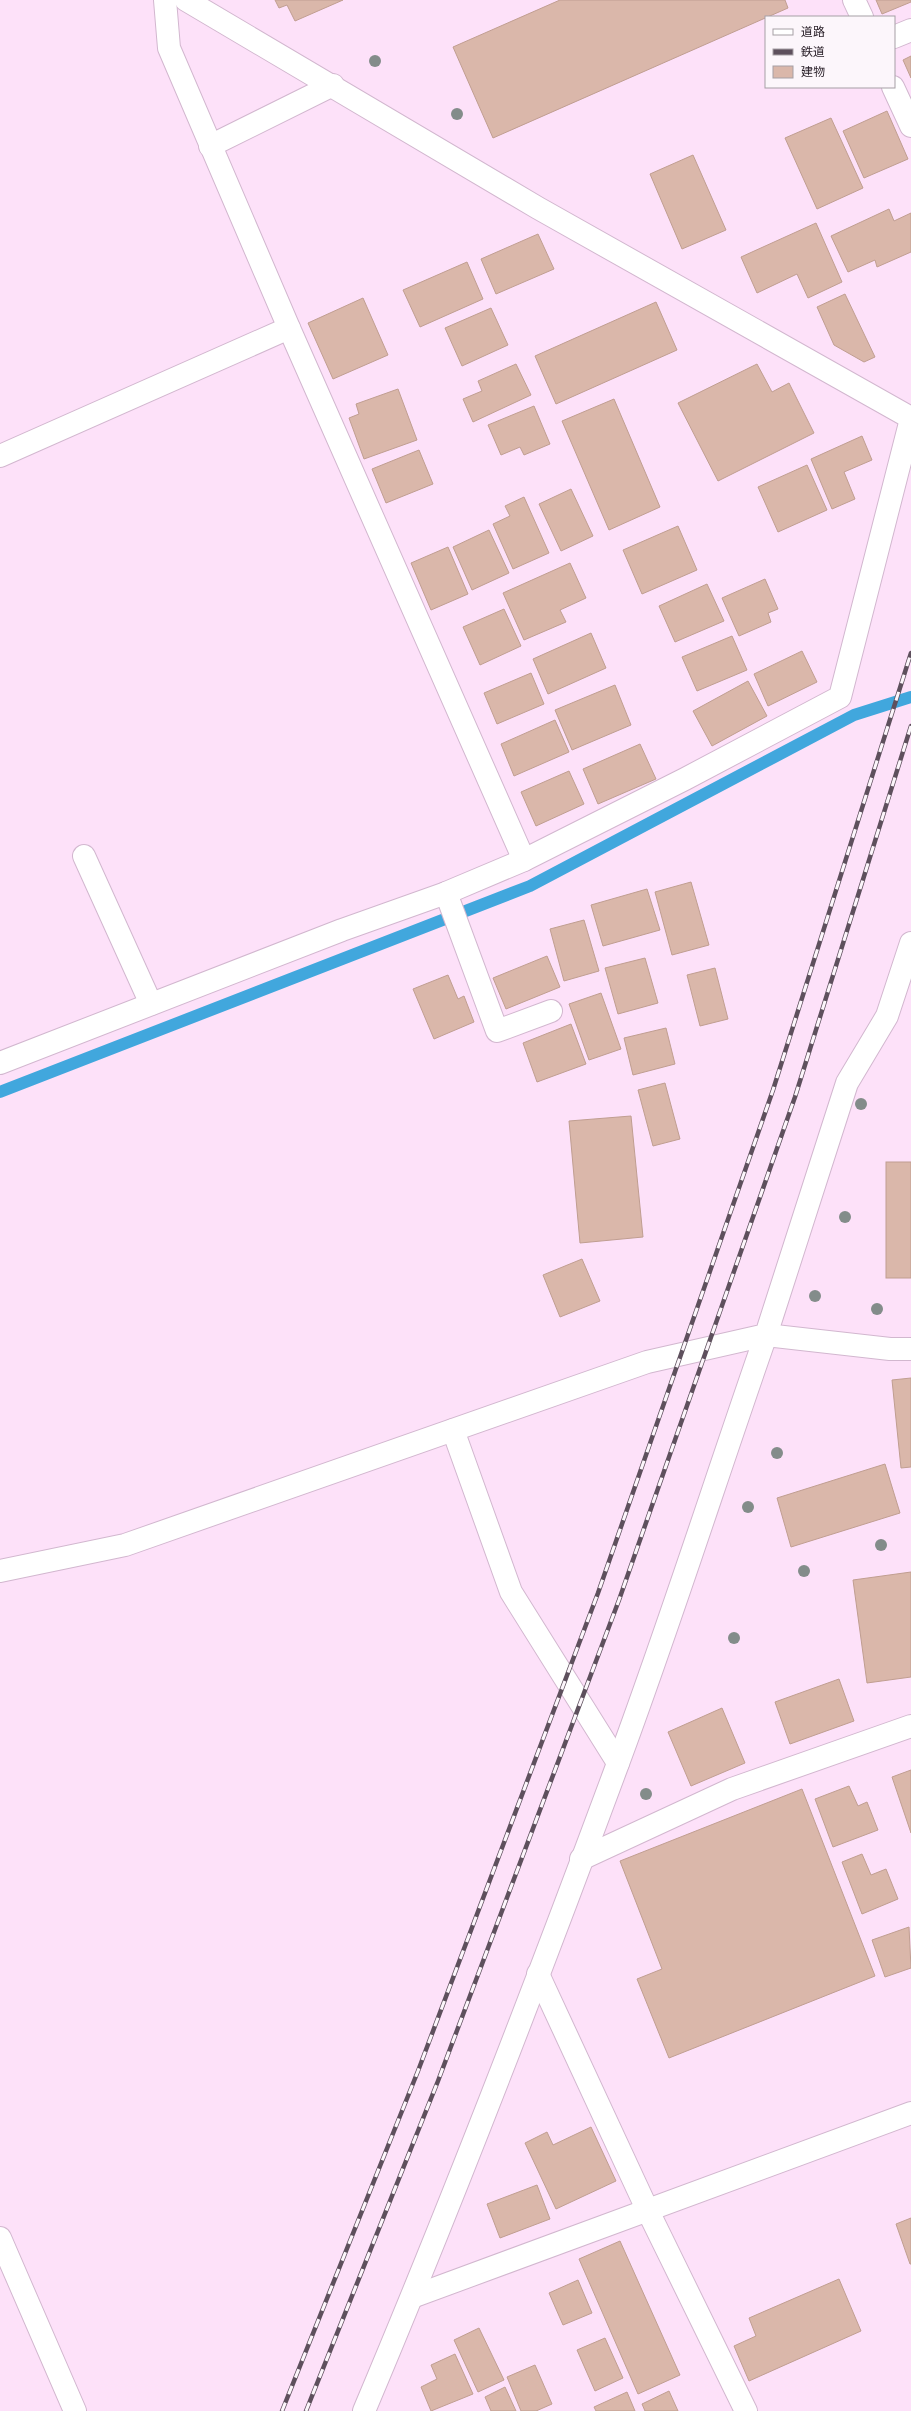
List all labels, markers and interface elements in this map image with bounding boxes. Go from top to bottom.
legend [765,16,895,88]
text: 道路 [801,23,825,40]
text: 鉄道 [801,43,825,60]
text: 建物 [801,63,825,80]

